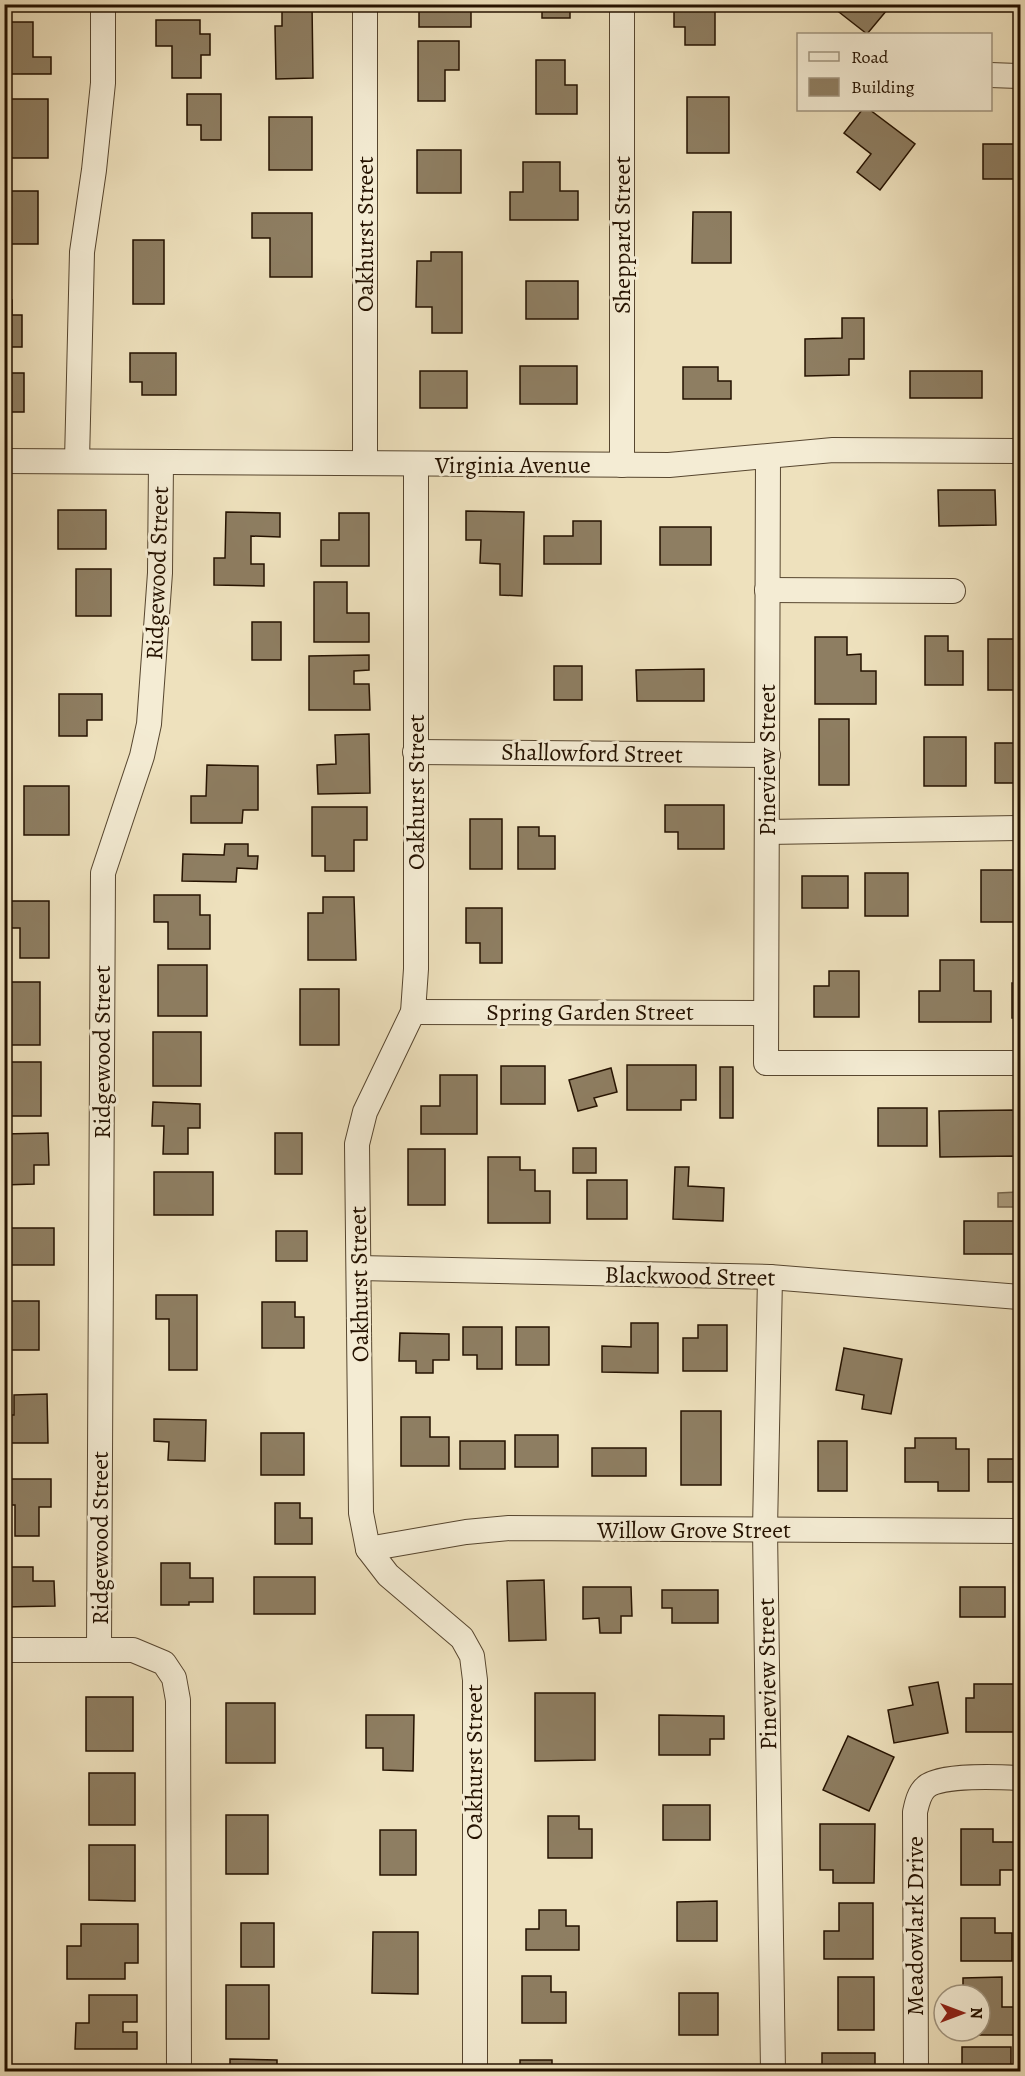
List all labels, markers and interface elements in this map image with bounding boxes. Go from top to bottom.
legend [797,33,992,111]
text: Road [851,45,889,69]
text: Building [851,75,915,99]
street label: Oakhurst Street [349,156,381,312]
street label: Sheppard Street [606,156,638,314]
street label: Virginia Avenue [434,449,591,481]
street label: Ridgewood Street [138,485,176,660]
street label: Pineview Street [751,684,783,836]
street label: Oakhurst Street [400,714,432,870]
street label: Shallowford Street [501,735,683,771]
street label: Ridgewood Street [86,965,118,1139]
street label: Spring Garden Street [486,996,694,1028]
street label: Oakhurst Street [342,1206,376,1362]
street label: Blackwood Street [604,1259,776,1293]
street label: Ridgewood Street [84,1451,116,1625]
street label: Willow Grove Street [596,1514,791,1546]
street label: Pineview Street [750,1597,784,1751]
street label: Oakhurst Street [458,1684,490,1840]
street label: Meadowlark Drive [899,1836,931,2016]
north arrow [932,1983,992,2043]
text: N [965,2007,987,2019]

